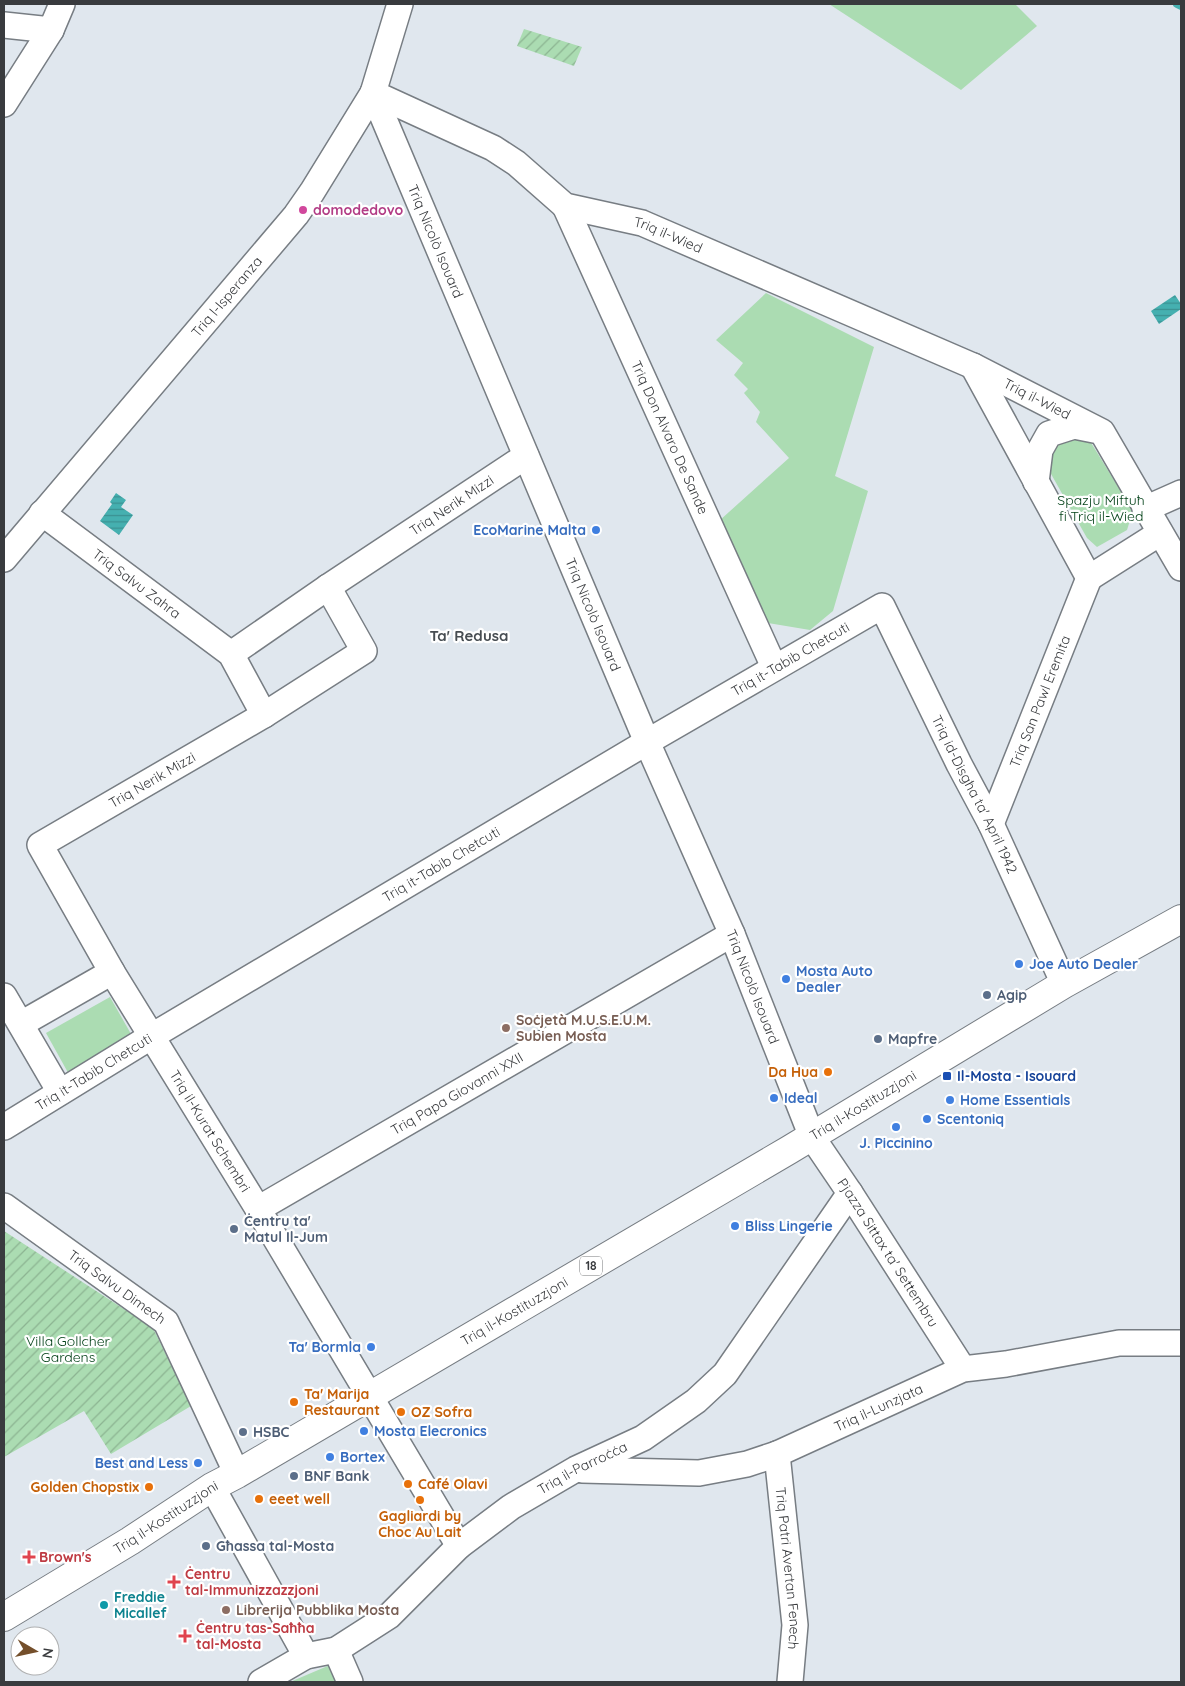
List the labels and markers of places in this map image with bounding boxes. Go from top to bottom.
place label: domodedovo [313,201,403,219]
marker: domodedovo [297,204,309,216]
place label: EcoMarine Malta [473,521,586,539]
marker: EcoMarine Malta [590,524,602,536]
place label: Joe Auto Dealer [1029,955,1138,973]
marker: Joe Auto Dealer [1013,958,1025,970]
place label: Mosta Auto Dealer [796,962,873,996]
marker: Mosta Auto Dealer [780,973,792,985]
place label: Agip [997,986,1027,1004]
marker: Agip [981,989,993,1001]
place label: Soċjetà M.U.S.E.U.M. Subien Mosta [516,1011,651,1045]
marker: Soċjetà M.U.S.E.U.M. Subien Mosta [500,1022,512,1034]
place label: Mapfre [888,1030,937,1048]
marker: Mapfre [872,1033,884,1045]
place label: Da Hua [768,1063,818,1081]
marker: Da Hua [822,1066,834,1078]
place label: Il-Mosta - Isouard [957,1067,1076,1085]
marker: Il-Mosta - Isouard [941,1070,953,1082]
place label: Ideal [784,1089,818,1107]
place label: Home Essentials [960,1091,1071,1109]
marker: Ideal [768,1092,780,1104]
marker: Home Essentials [944,1094,956,1106]
place label: Scentoniq [937,1110,1004,1128]
marker: Scentoniq [921,1113,933,1125]
marker: J. Piccinino [890,1121,902,1133]
place label: J. Piccinino [859,1134,933,1152]
place label: Ċentru ta' Matul Il-Jum [244,1212,328,1246]
place label: Bliss Lingerie [745,1217,833,1235]
marker: Bliss Lingerie [729,1220,741,1232]
marker: Ċentru ta' Matul Il-Jum [228,1223,240,1235]
place label: Ta' Bormla [289,1338,361,1356]
marker: Ta' Bormla [365,1341,377,1353]
place label: Ta' Marija Restaurant [304,1385,380,1419]
marker: Ta' Marija Restaurant [288,1396,300,1408]
place label: OZ Sofra [411,1403,472,1421]
marker: OZ Sofra [395,1406,407,1418]
place label: Mosta Elecronics [374,1422,487,1440]
place label: HSBC [253,1423,290,1441]
marker: Mosta Elecronics [358,1425,370,1437]
marker: HSBC [237,1426,249,1438]
place label: Bortex [340,1448,385,1466]
marker: Bortex [324,1451,336,1463]
place label: Best and Less [95,1454,188,1472]
marker: Best and Less [192,1457,204,1469]
place label: BNF Bank [304,1467,370,1485]
marker: BNF Bank [288,1470,300,1482]
place label: Café Olavi [418,1475,488,1493]
place label: Golden Chopstix [30,1478,139,1496]
marker: Café Olavi [402,1478,414,1490]
marker: Golden Chopstix [143,1481,155,1493]
place label: eeet well [269,1490,330,1508]
marker: eeet well [253,1493,265,1505]
marker: Gagliardi by Choc Au Lait [414,1494,426,1506]
place label: Gagliardi by Choc Au Lait [378,1507,462,1541]
place label: Għassa tal-Mosta [216,1537,334,1555]
marker: Għassa tal-Mosta [200,1540,212,1552]
place label: Brown's [39,1548,92,1566]
marker: Brown's [23,1551,35,1563]
place label: Ċentru tal-Immunizzazzjoni [185,1565,319,1599]
marker: Ċentru tal-Immunizzazzjoni [167,1575,181,1589]
place label: Freddie Micallef [114,1588,168,1622]
marker: Freddie Micallef [98,1599,110,1611]
place label: Librerija Pubblika Mosta [236,1601,399,1619]
marker: Librerija Pubblika Mosta [220,1604,232,1616]
place label: Ċentru tas-Saħħa tal-Mosta [196,1619,314,1653]
marker: Ċentru tas-Saħħa tal-Mosta [178,1629,192,1643]

